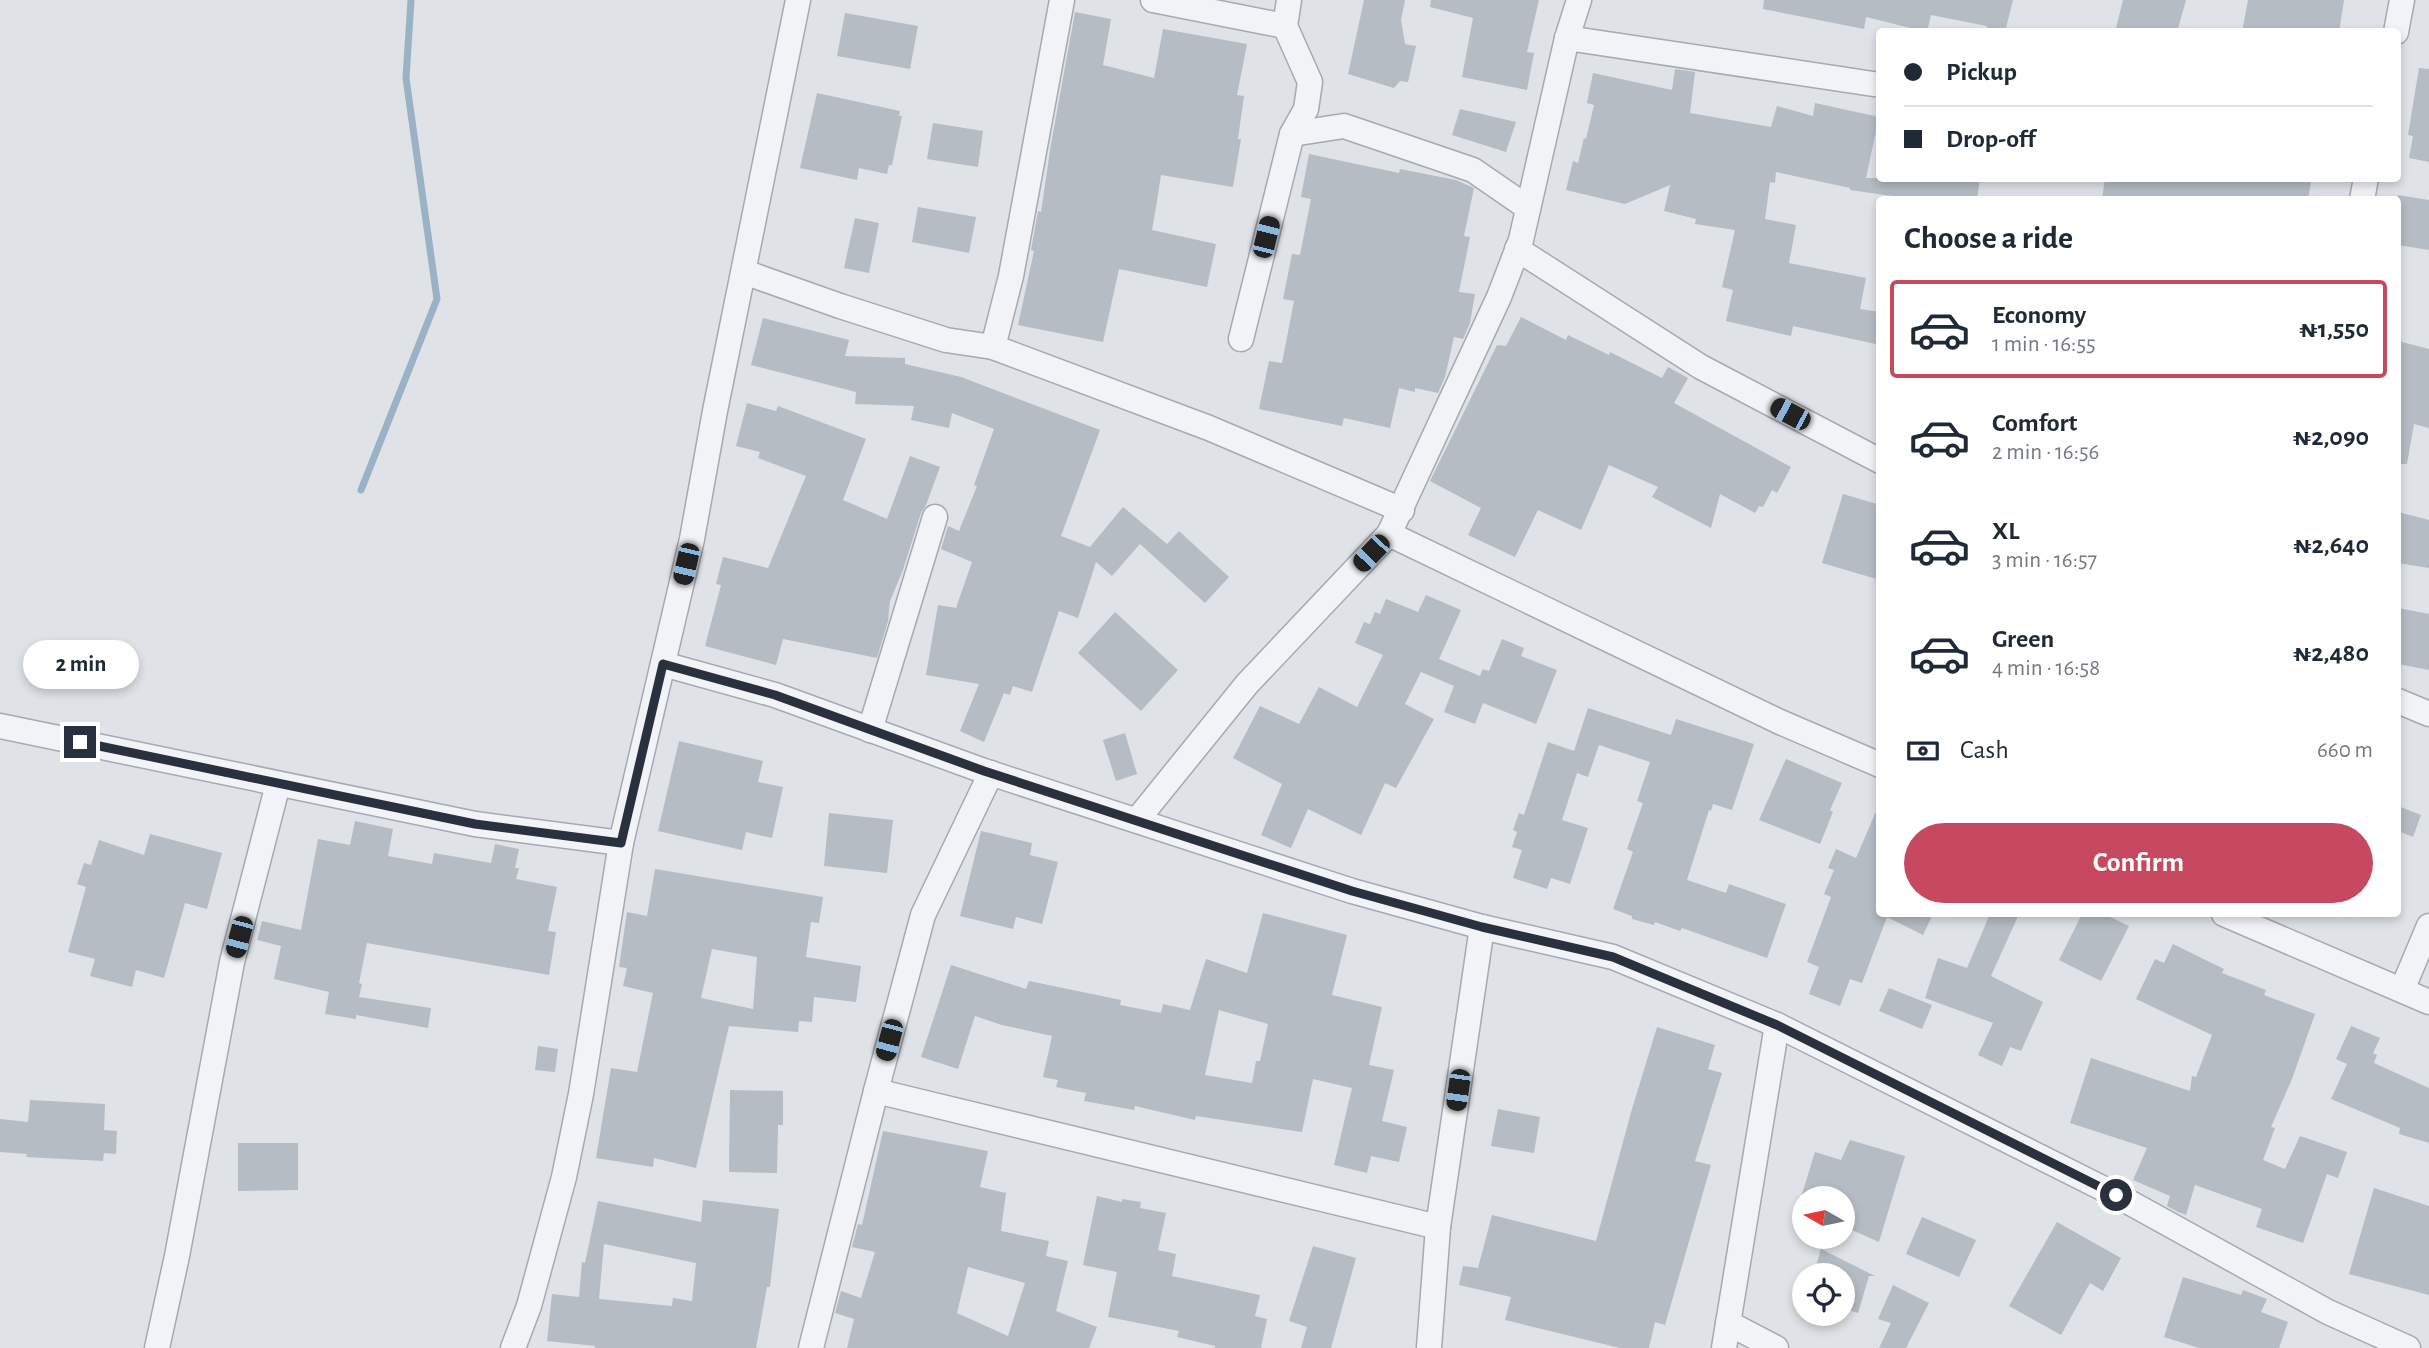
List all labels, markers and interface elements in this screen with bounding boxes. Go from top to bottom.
text: Pickup [1946,59,2017,85]
text: Drop-off [1946,126,2035,152]
car [1251,214,1282,260]
text: Choose a ride [1904,222,2073,254]
icon: car [1908,298,1971,361]
text: Economy [1992,302,2086,328]
text: ₦1,550 [2299,316,2369,342]
text: 1 min · 16:55 [1992,333,2096,356]
car [1767,395,1814,433]
icon: car [1908,406,1971,469]
text: Comfort [1992,410,2077,436]
text: ₦2,090 [2293,424,2369,450]
text: 2 min · 16:56 [1992,441,2099,464]
icon: car [1908,514,1971,577]
text: XL [1992,518,2019,544]
car [1349,531,1394,575]
text: ₦2,640 [2293,532,2369,558]
car [672,541,701,587]
text: 3 min · 16:57 [1992,549,2097,572]
icon: car [1908,622,1971,685]
text: Green [1992,626,2054,652]
callout: 2 min [22,640,138,690]
text: ₦2,480 [2293,640,2369,666]
text: 2 min [55,653,107,676]
text: 4 min · 16:58 [1992,657,2100,680]
route end [64,726,96,758]
icon: cash [1904,732,1942,770]
text: Cash [1960,737,2009,763]
text: 660 m [2317,739,2373,762]
button: Confirm [1904,823,2373,903]
car [224,914,255,960]
car [874,1017,905,1063]
car [1445,1068,1472,1112]
route start [2100,1179,2132,1211]
north arrow [1792,1186,1855,1250]
map controls [1792,1186,1855,1326]
button: locate [1792,1263,1855,1326]

